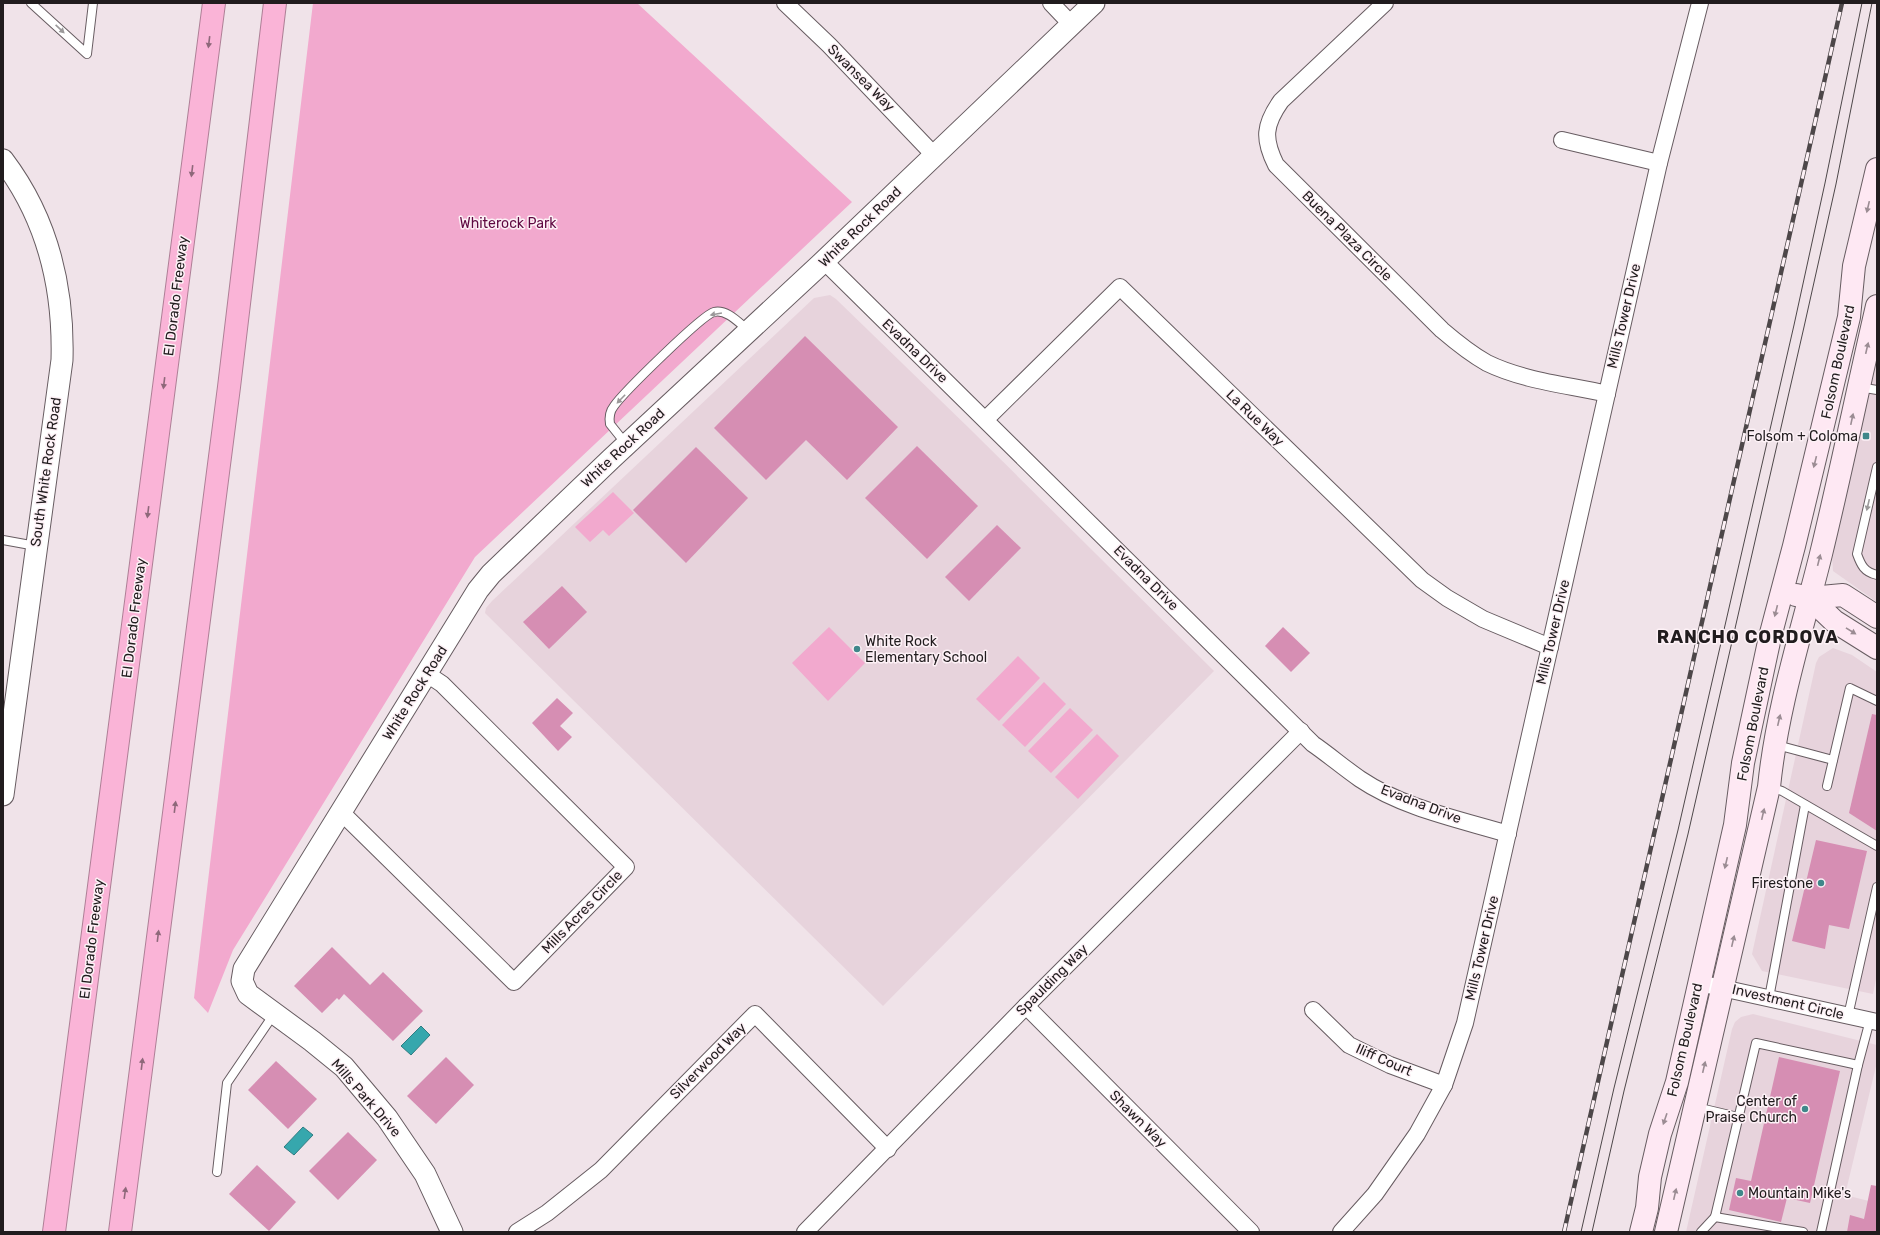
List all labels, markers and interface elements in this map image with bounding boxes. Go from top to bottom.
one-way arrow [55,25,65,34]
one-way arrow [206,36,212,48]
street label: Swansea Way [824,41,898,115]
one-way arrow [189,165,195,177]
street label: White Rock Road [815,183,905,271]
street label: Buena Plaza Circle [1298,187,1396,285]
one-way arrow [1865,201,1871,213]
park label: Whiterock Park [459,215,557,232]
street label: El Dorado Freeway [160,235,192,357]
street label: Mills Tower Drive [1604,262,1644,370]
street label: Folsom Boulevard [1818,303,1858,421]
one-way arrow [710,311,723,317]
street label: Evadna Drive [878,315,952,387]
one-way arrow [1865,342,1871,355]
one-way arrow [161,377,167,389]
street label: La Rue Way [1223,386,1288,450]
one-way arrow [616,394,626,404]
street label: South White Rock Road [27,396,65,548]
street label: White Rock Road [578,405,668,491]
one-way arrow [1849,413,1855,425]
place label: Folsom + Coloma [1746,428,1858,445]
marker: Folsom + Coloma [1861,431,1871,441]
one-way arrow [1812,456,1818,468]
one-way arrow [1865,499,1871,511]
one-way arrow [145,506,151,518]
street label: Evadna Drive [1110,542,1182,614]
one-way arrow [1817,554,1823,567]
street label: El Dorado Freeway [118,557,150,679]
street label: Mills Tower Drive [1533,578,1573,686]
one-way arrow [1773,605,1779,617]
district label: RANCHO CORDOVA [1657,626,1839,648]
one-way arrow [1846,627,1856,635]
place label: White Rock Elementary School [865,633,987,666]
street label: White Rock Road [379,643,451,743]
marker: White Rock Elementary School [852,644,862,654]
street label: Folsom Boulevard [1734,665,1772,783]
one-way arrow [1777,714,1783,727]
street label: Evadna Drive [1378,781,1464,827]
one-way arrow [172,800,178,813]
one-way arrow [1760,808,1766,820]
one-way arrow [1723,857,1729,869]
street label: Mills Acres Circle [538,867,626,957]
place label: Firestone [1751,875,1813,892]
street label: El Dorado Freeway [76,878,108,1000]
marker: Firestone [1816,878,1826,888]
street label: Mills Tower Drive [1462,894,1502,1002]
one-way arrow [155,929,162,942]
one-way arrow [1731,934,1737,947]
street label: Spaulding Way [1013,940,1092,1019]
street label: Investment Circle [1730,981,1846,1023]
street label: Folsom Boulevard [1664,982,1706,1098]
street label: Silverwood Way [666,1019,750,1103]
street label: Iliff Court [1353,1040,1415,1080]
street label: Mills Park Drive [327,1055,405,1141]
one-way arrow [139,1058,145,1071]
one-way arrow [1702,1061,1708,1074]
street label: Shawn Way [1106,1087,1170,1151]
place label: Center of Praise Church [1706,1093,1798,1126]
marker: Center of Praise Church [1800,1104,1810,1114]
one-way arrow [1662,1113,1668,1125]
place label: Mountain Mike's [1748,1185,1851,1202]
one-way arrow [122,1187,128,1199]
one-way arrow [1672,1188,1678,1200]
marker: Mountain Mike's [1735,1188,1745,1198]

